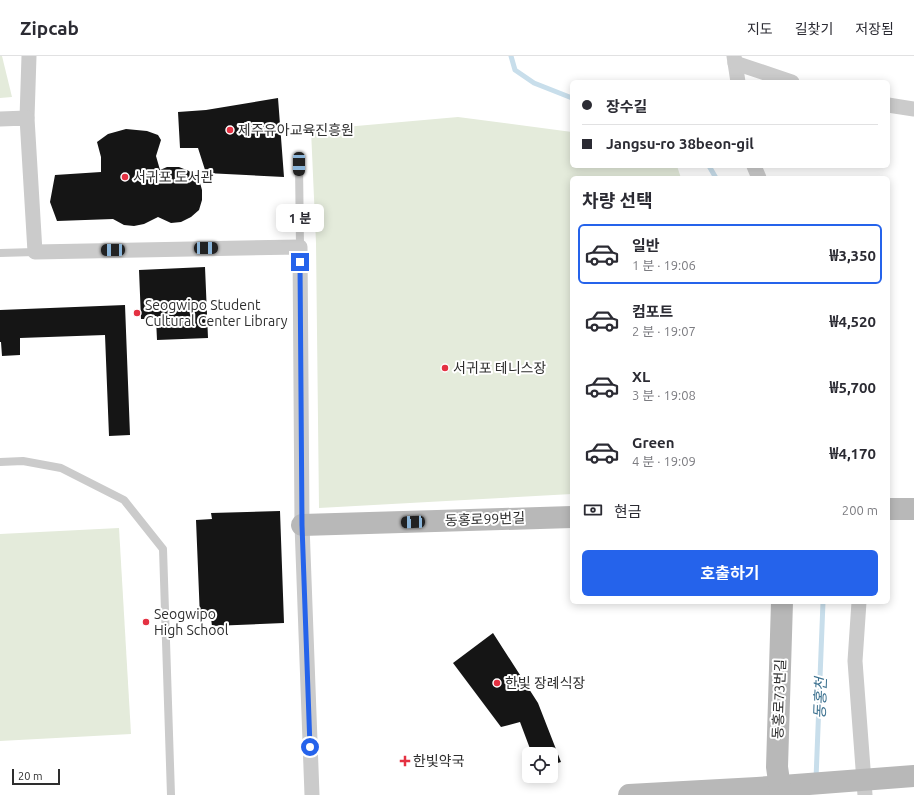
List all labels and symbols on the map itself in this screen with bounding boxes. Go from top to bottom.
place label: 제주유아교육진흥원 [238,122,354,138]
marker: 제주유아교육진흥원 [225,125,235,135]
car [293,152,305,176]
place label: 서귀포 도서관 [133,169,214,185]
marker: 서귀포 도서관 [120,172,130,182]
callout: 1 분 [276,204,324,232]
car [194,242,218,254]
car [101,244,125,256]
route end [291,253,309,271]
place label: Seogwipo Student Cultural Center Library [145,297,288,329]
marker: Seogwipo Student Cultural Center Library [132,308,142,318]
place label: 서귀포 테니스장 [453,360,546,376]
marker: 서귀포 테니스장 [440,363,450,373]
street label: 동홍로99번길 [445,510,525,528]
car [401,516,425,528]
place label: Seogwipo High School [154,606,229,638]
marker: Seogwipo High School [141,617,151,627]
street label: 동홍로73번길 [770,659,788,739]
place label: 한빛 장례식장 [505,675,586,691]
water label: 동홍천 [811,675,829,719]
marker: 한빛 장례식장 [492,678,502,688]
route start [301,738,319,756]
place label: 한빛약국 [413,753,465,769]
marker: 한빛약국 [400,756,410,766]
scale bar [12,767,60,786]

